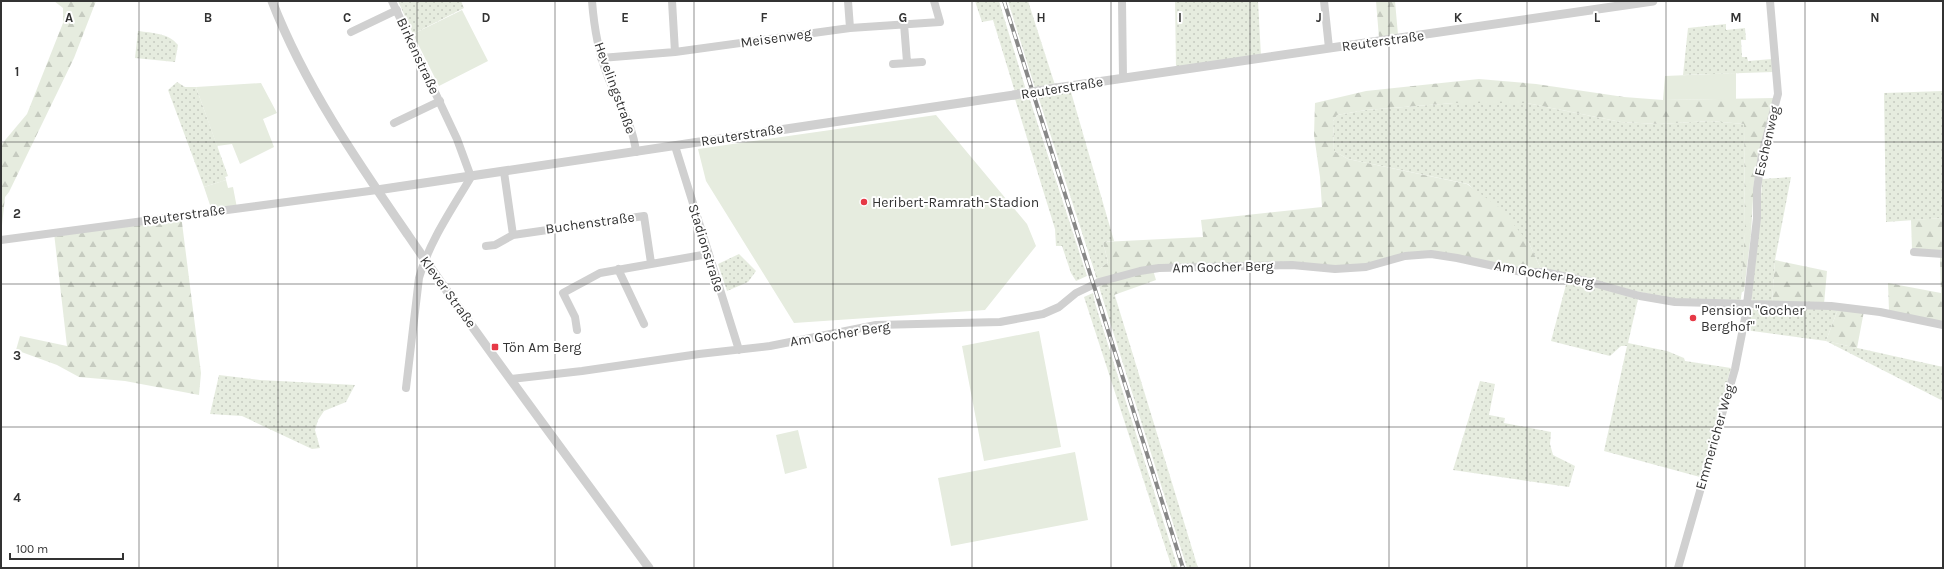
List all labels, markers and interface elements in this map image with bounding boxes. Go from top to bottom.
text: A [65,10,73,25]
text: B [204,10,212,25]
text: C [343,10,351,25]
text: D [482,10,491,25]
text: E [621,10,629,25]
text: F [760,10,768,25]
text: G [899,10,907,25]
text: H [1036,10,1046,25]
text: I [1178,10,1182,25]
text: J [1316,10,1322,25]
text: K [1454,10,1463,25]
text: L [1594,10,1601,25]
text: M [1730,10,1742,25]
text: N [1870,10,1880,25]
street label: Birkenstraße [393,15,443,97]
street label: Meisenweg [739,25,813,51]
street label: Reuterstraße [1341,27,1425,55]
street label: Hevelingstraße [591,40,639,136]
text: 1 [15,64,19,79]
street label: Reuterstraße [1020,73,1104,103]
street label: Eschenweg [1751,104,1783,178]
street label: Reuterstraße [700,120,784,150]
place label: Heribert-Ramrath-Stadion [872,194,1039,211]
marker: Heribert-Ramrath-Stadion [859,197,869,207]
street label: Reuterstraße [142,201,226,229]
street label: Stadionstraße [685,202,727,294]
text: 2 [13,206,21,221]
street label: Buchenstraße [544,208,636,238]
street label: Klever Straße [416,253,480,331]
street label: Am Gocher Berg [1493,257,1595,291]
street label: Am Gocher Berg [1172,258,1274,276]
place label: Pension "Gocher Berghof" [1701,302,1805,335]
marker: Pension "Gocher Berghof" [1688,313,1698,323]
street label: Am Gocher Berg [789,318,891,350]
place label: Tön Am Berg [503,339,582,356]
marker: Tön Am Berg [490,342,500,352]
text: 3 [13,348,21,363]
street label: Emmericher Weg [1692,382,1738,492]
text: 4 [13,490,21,505]
scale bar [10,535,123,561]
text: 100 m [16,542,48,556]

